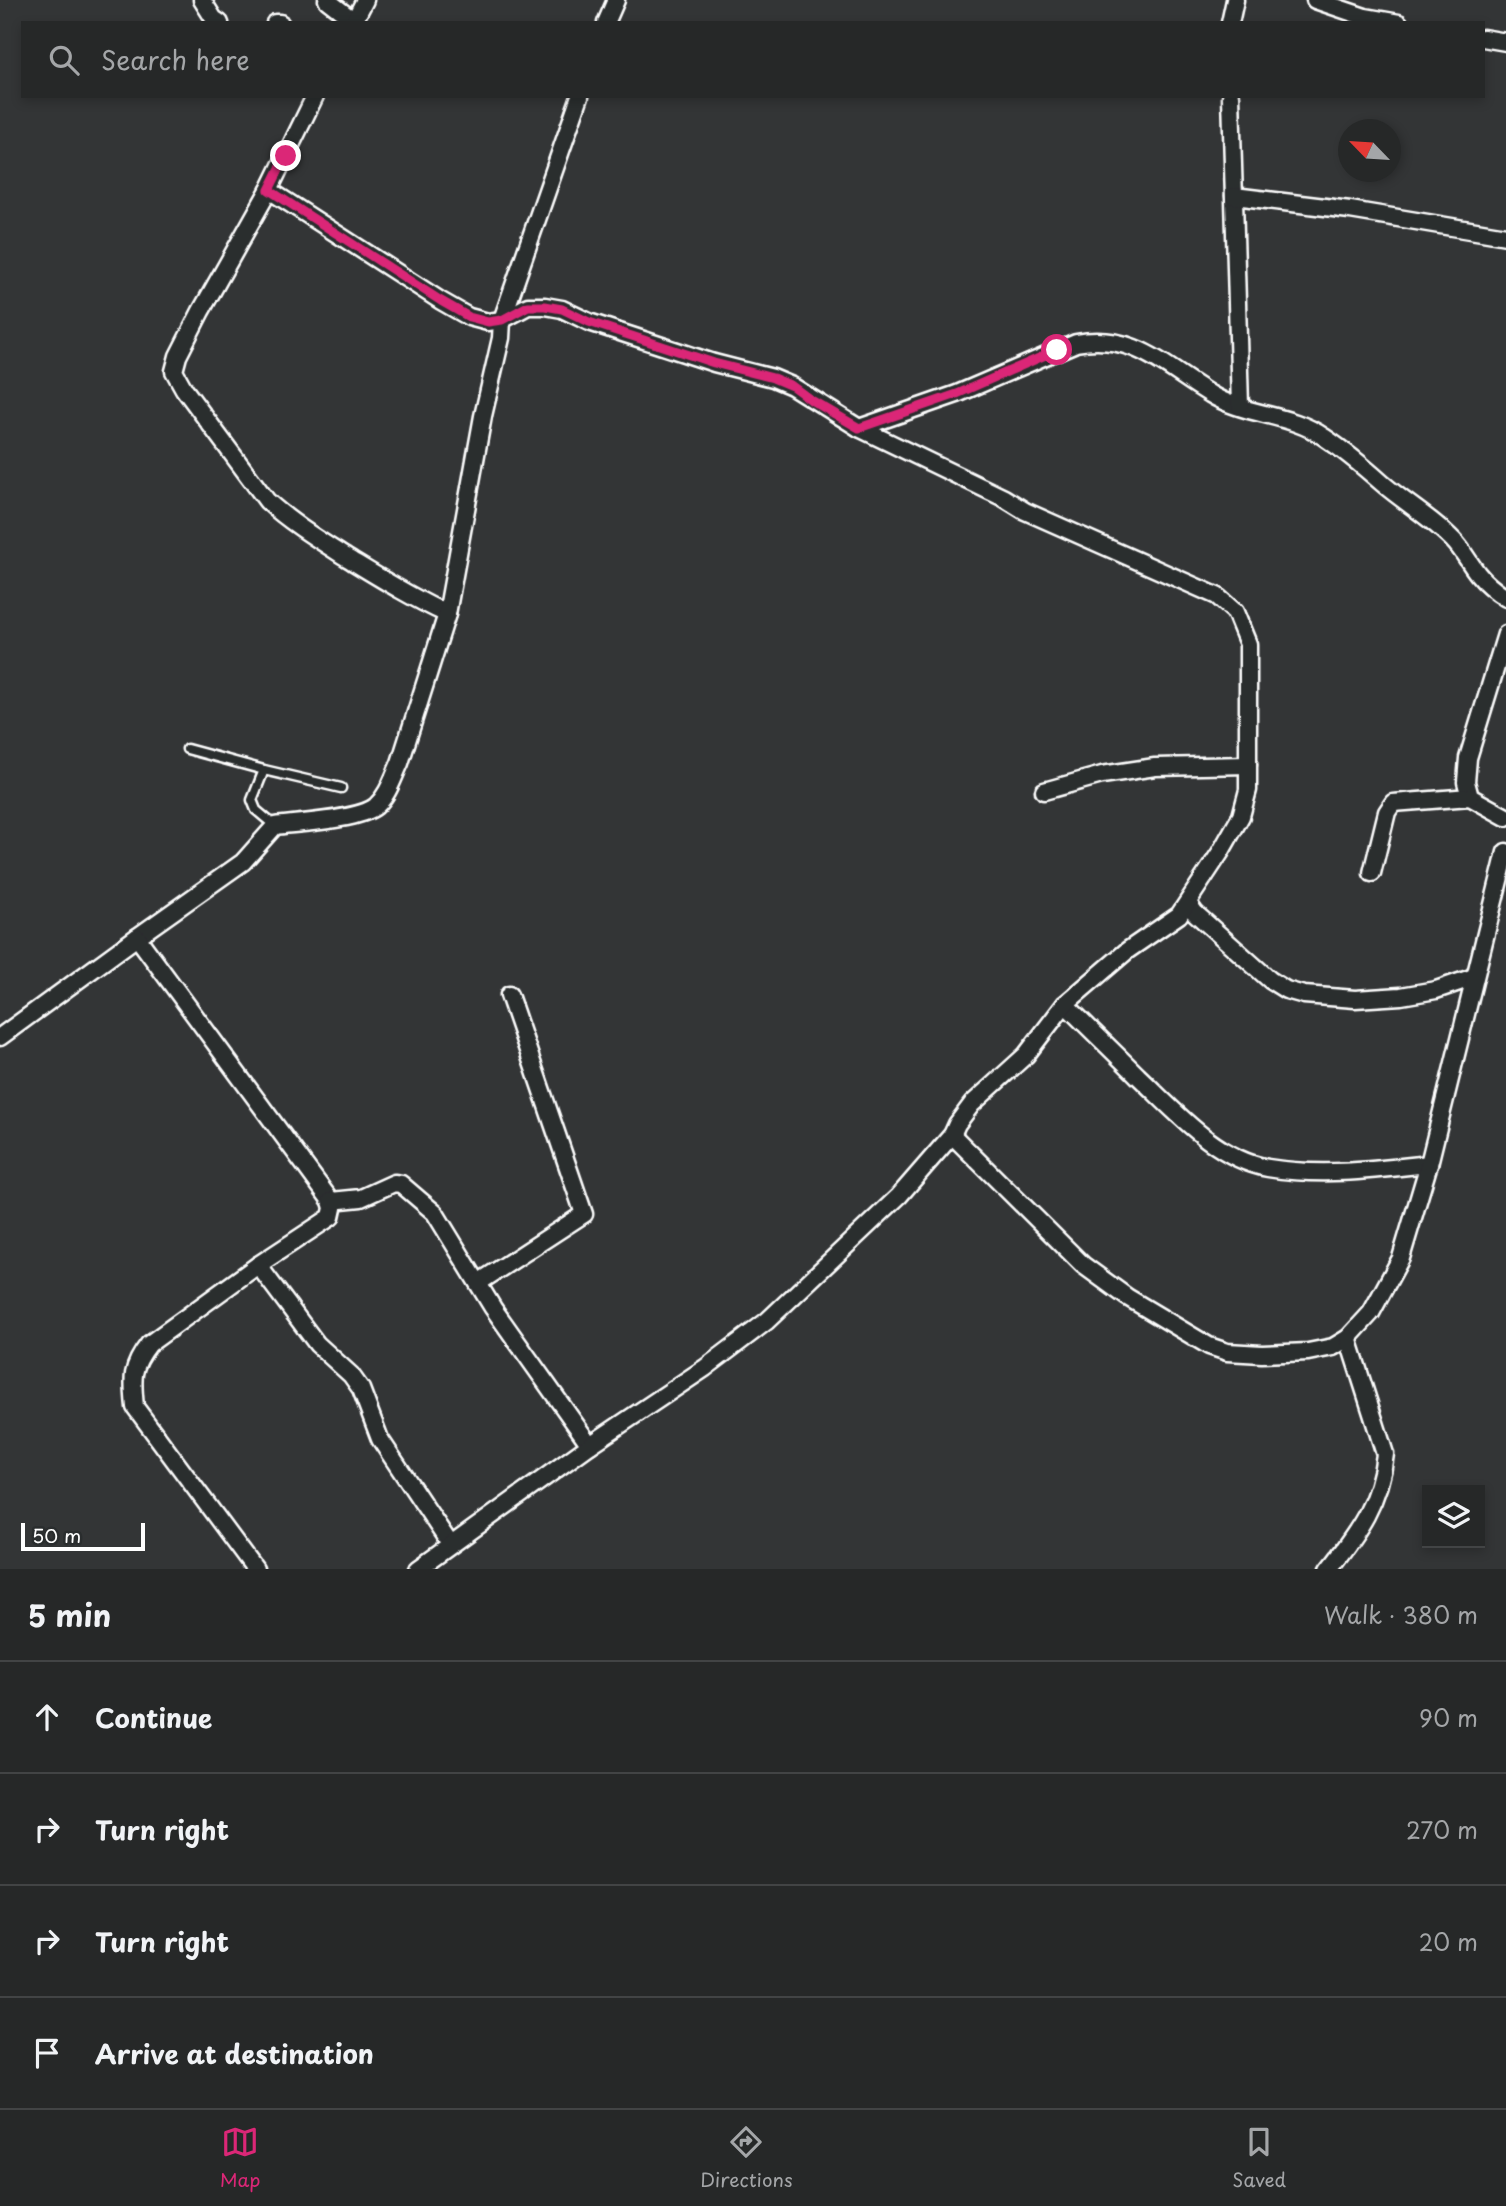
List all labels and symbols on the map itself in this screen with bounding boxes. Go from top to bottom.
north arrow [1338,119,1401,182]
route end [270,140,301,171]
route start [1041,334,1072,365]
scale bar [21,1520,145,1552]

